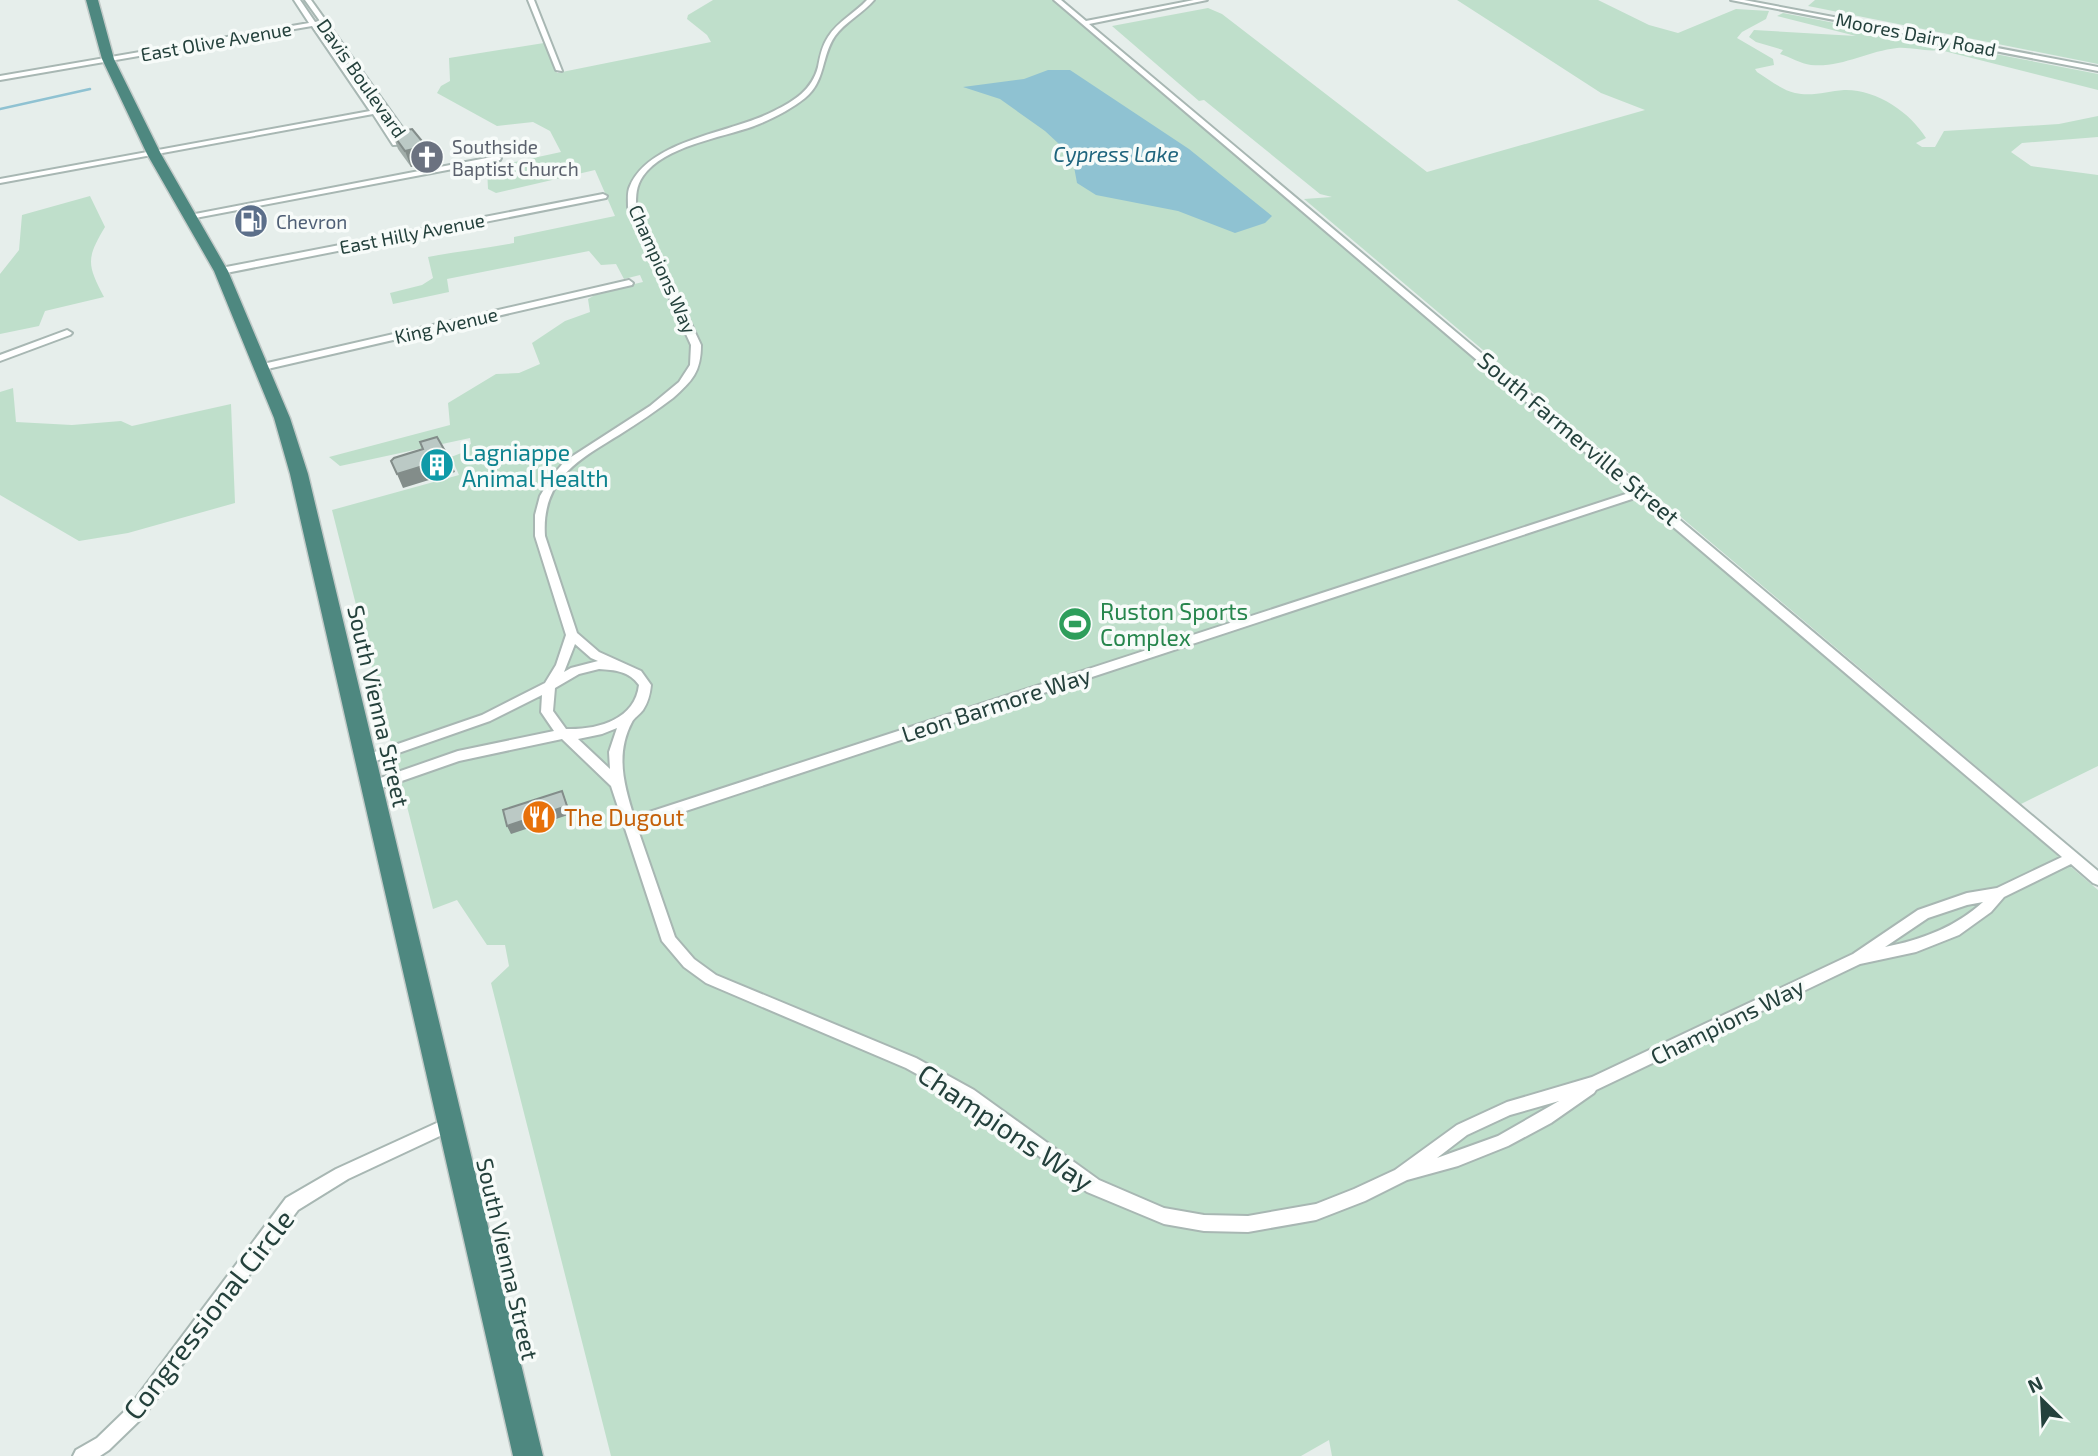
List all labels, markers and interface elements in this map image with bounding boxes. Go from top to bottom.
street label: Moores Dairy Road [1834,7,1998,61]
street label: Davis Boulevard [313,14,411,142]
street label: East Olive Avenue [139,16,293,66]
place label: Southside Baptist Church [452,135,579,180]
church icon: Southside Baptist Church [408,138,446,176]
water label: Cypress Lake [1053,141,1179,167]
street label: Champions Way [624,201,702,337]
fuel station icon: Chevron [232,202,270,240]
street label: East Hilly Avenue [337,208,487,258]
place label: Chevron [276,210,347,233]
street label: King Avenue [392,302,500,348]
street label: South Farmerville Street [1472,345,1686,531]
place label: Lagniappe Animal Health [462,438,609,492]
building icon: Lagniappe Animal Health [418,446,456,484]
place label: Ruston Sports Complex [1100,597,1248,651]
street label: South Vienna Street [342,602,416,810]
sports icon: Ruston Sports Complex [1056,605,1094,643]
street label: Leon Barmore Way [898,660,1094,748]
restaurant icon: The Dugout [520,798,558,836]
place label: The Dugout [564,803,685,831]
street label: Champions Way [1646,972,1808,1070]
street label: Champions Way [912,1056,1100,1198]
street label: South Vienna Street [471,1155,545,1363]
street label: Congressional Circle [115,1202,301,1426]
north arrow [2007,1365,2077,1435]
text: N [2024,1371,2046,1397]

